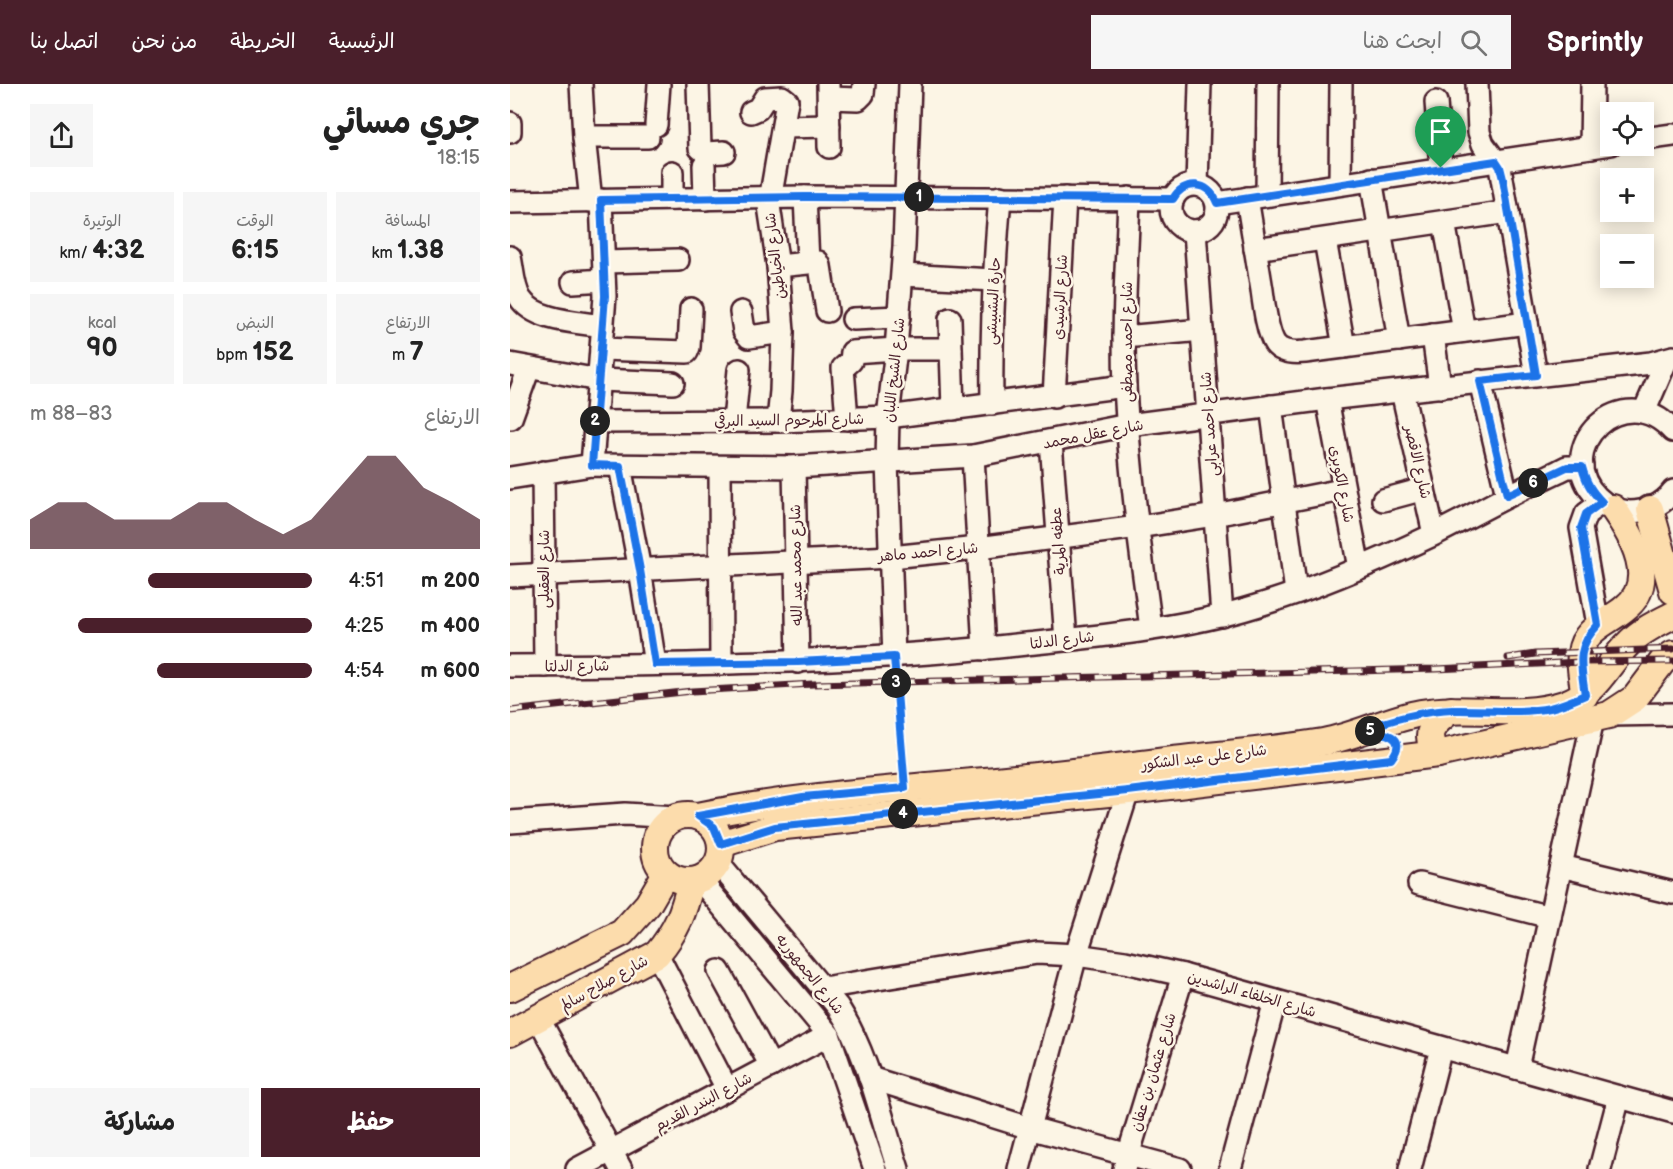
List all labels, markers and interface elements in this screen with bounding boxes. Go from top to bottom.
search box [1091,15,1511,69]
icon: search [1457,26,1490,59]
text: Sprintly [1547,26,1643,59]
text: ابحث هنا [1363,28,1442,55]
text: اتصل بنا [30,29,98,54]
text: من نحن [131,29,197,54]
text: الخريطة [230,29,296,54]
text: الرئيسية [329,29,395,54]
map controls [1600,102,1654,288]
button: locate [1600,102,1654,156]
text: جري مسائي [323,103,480,143]
button: share [30,104,93,167]
pin [1415,106,1466,168]
icon: arrive [1424,115,1457,148]
text: 18:15 [437,146,480,170]
button: + [1600,168,1654,222]
pin: 1 [904,182,934,212]
text: 1 [916,187,922,206]
text: الوتيرة [83,212,121,231]
text: الوقت [236,212,274,231]
text: المسافة [385,212,431,231]
street label: شارع الخياطين [761,212,790,300]
button: − [1600,234,1654,288]
text: 4:32 [92,235,144,266]
text: 6:15 [231,235,279,266]
text: 1.38 [397,235,444,266]
text: /km [60,244,92,263]
text: km [372,244,397,263]
street label: شارع الرشيدى [1049,254,1072,340]
street label: حارة البشبيشى [982,256,1005,346]
street label: شارع احمد مصطفى [1118,282,1137,402]
text: kcal [88,314,116,333]
text: النبض [236,314,274,333]
text: الارتفاع [386,314,430,333]
street label: شارع الشيخ اللبان [880,317,909,423]
text: 90 [86,333,118,364]
text: 152 [252,337,294,368]
text: 7 [410,337,424,368]
text: bpm [216,346,252,365]
text: m [392,346,410,365]
street label: شارع احمد عرابى [1196,371,1223,477]
text: 83–88 m [30,402,112,426]
text: الارتفاع [424,406,480,430]
pin: 2 [580,406,610,436]
street label: شارع المرحوم السيد البرقي [714,408,864,433]
text: 2 [590,411,600,430]
street label: شارع عقل محمد [1041,415,1145,454]
street label: شارع الاقصر [1400,423,1435,501]
street label: شارع الكوبرى [1325,444,1358,524]
pin: 6 [1518,468,1548,498]
text: 6 [1528,473,1538,492]
street label: شارع محمد عبد الله [786,504,807,626]
street label: عطفه المرية [1047,506,1070,575]
street label: شارع العقيلى [535,530,554,608]
street label: شارع احمد ماهر [875,539,979,567]
text: 4:51 [349,569,384,593]
text: 200 m [421,569,480,593]
text: 4:25 [345,614,384,638]
text: 400 m [421,614,480,638]
street label: شارع الدلتا [1029,627,1095,654]
street label: شارع الدلتا [544,656,610,677]
text: 4:54 [344,659,384,683]
text: 600 m [420,659,480,683]
pin: 3 [881,668,911,698]
text: 3 [891,673,901,692]
pin: 5 [1355,716,1385,746]
text: 5 [1365,721,1375,740]
street label: شارع على عبد الشكور [1139,740,1268,775]
pin: 4 [888,799,918,829]
text: 4 [898,804,908,823]
street label: شارع الجمهوريه [771,930,848,1018]
street label: شارع صلاح سالم [557,951,652,1016]
street label: شارع الخلفاء الراشدين [1185,967,1318,1022]
street label: شارع عثمان بن عفان [1126,1010,1181,1134]
street label: شارع البندر القديم [651,1069,756,1137]
button: مشاركة [30,1088,249,1157]
button: حفظ [261,1088,480,1157]

